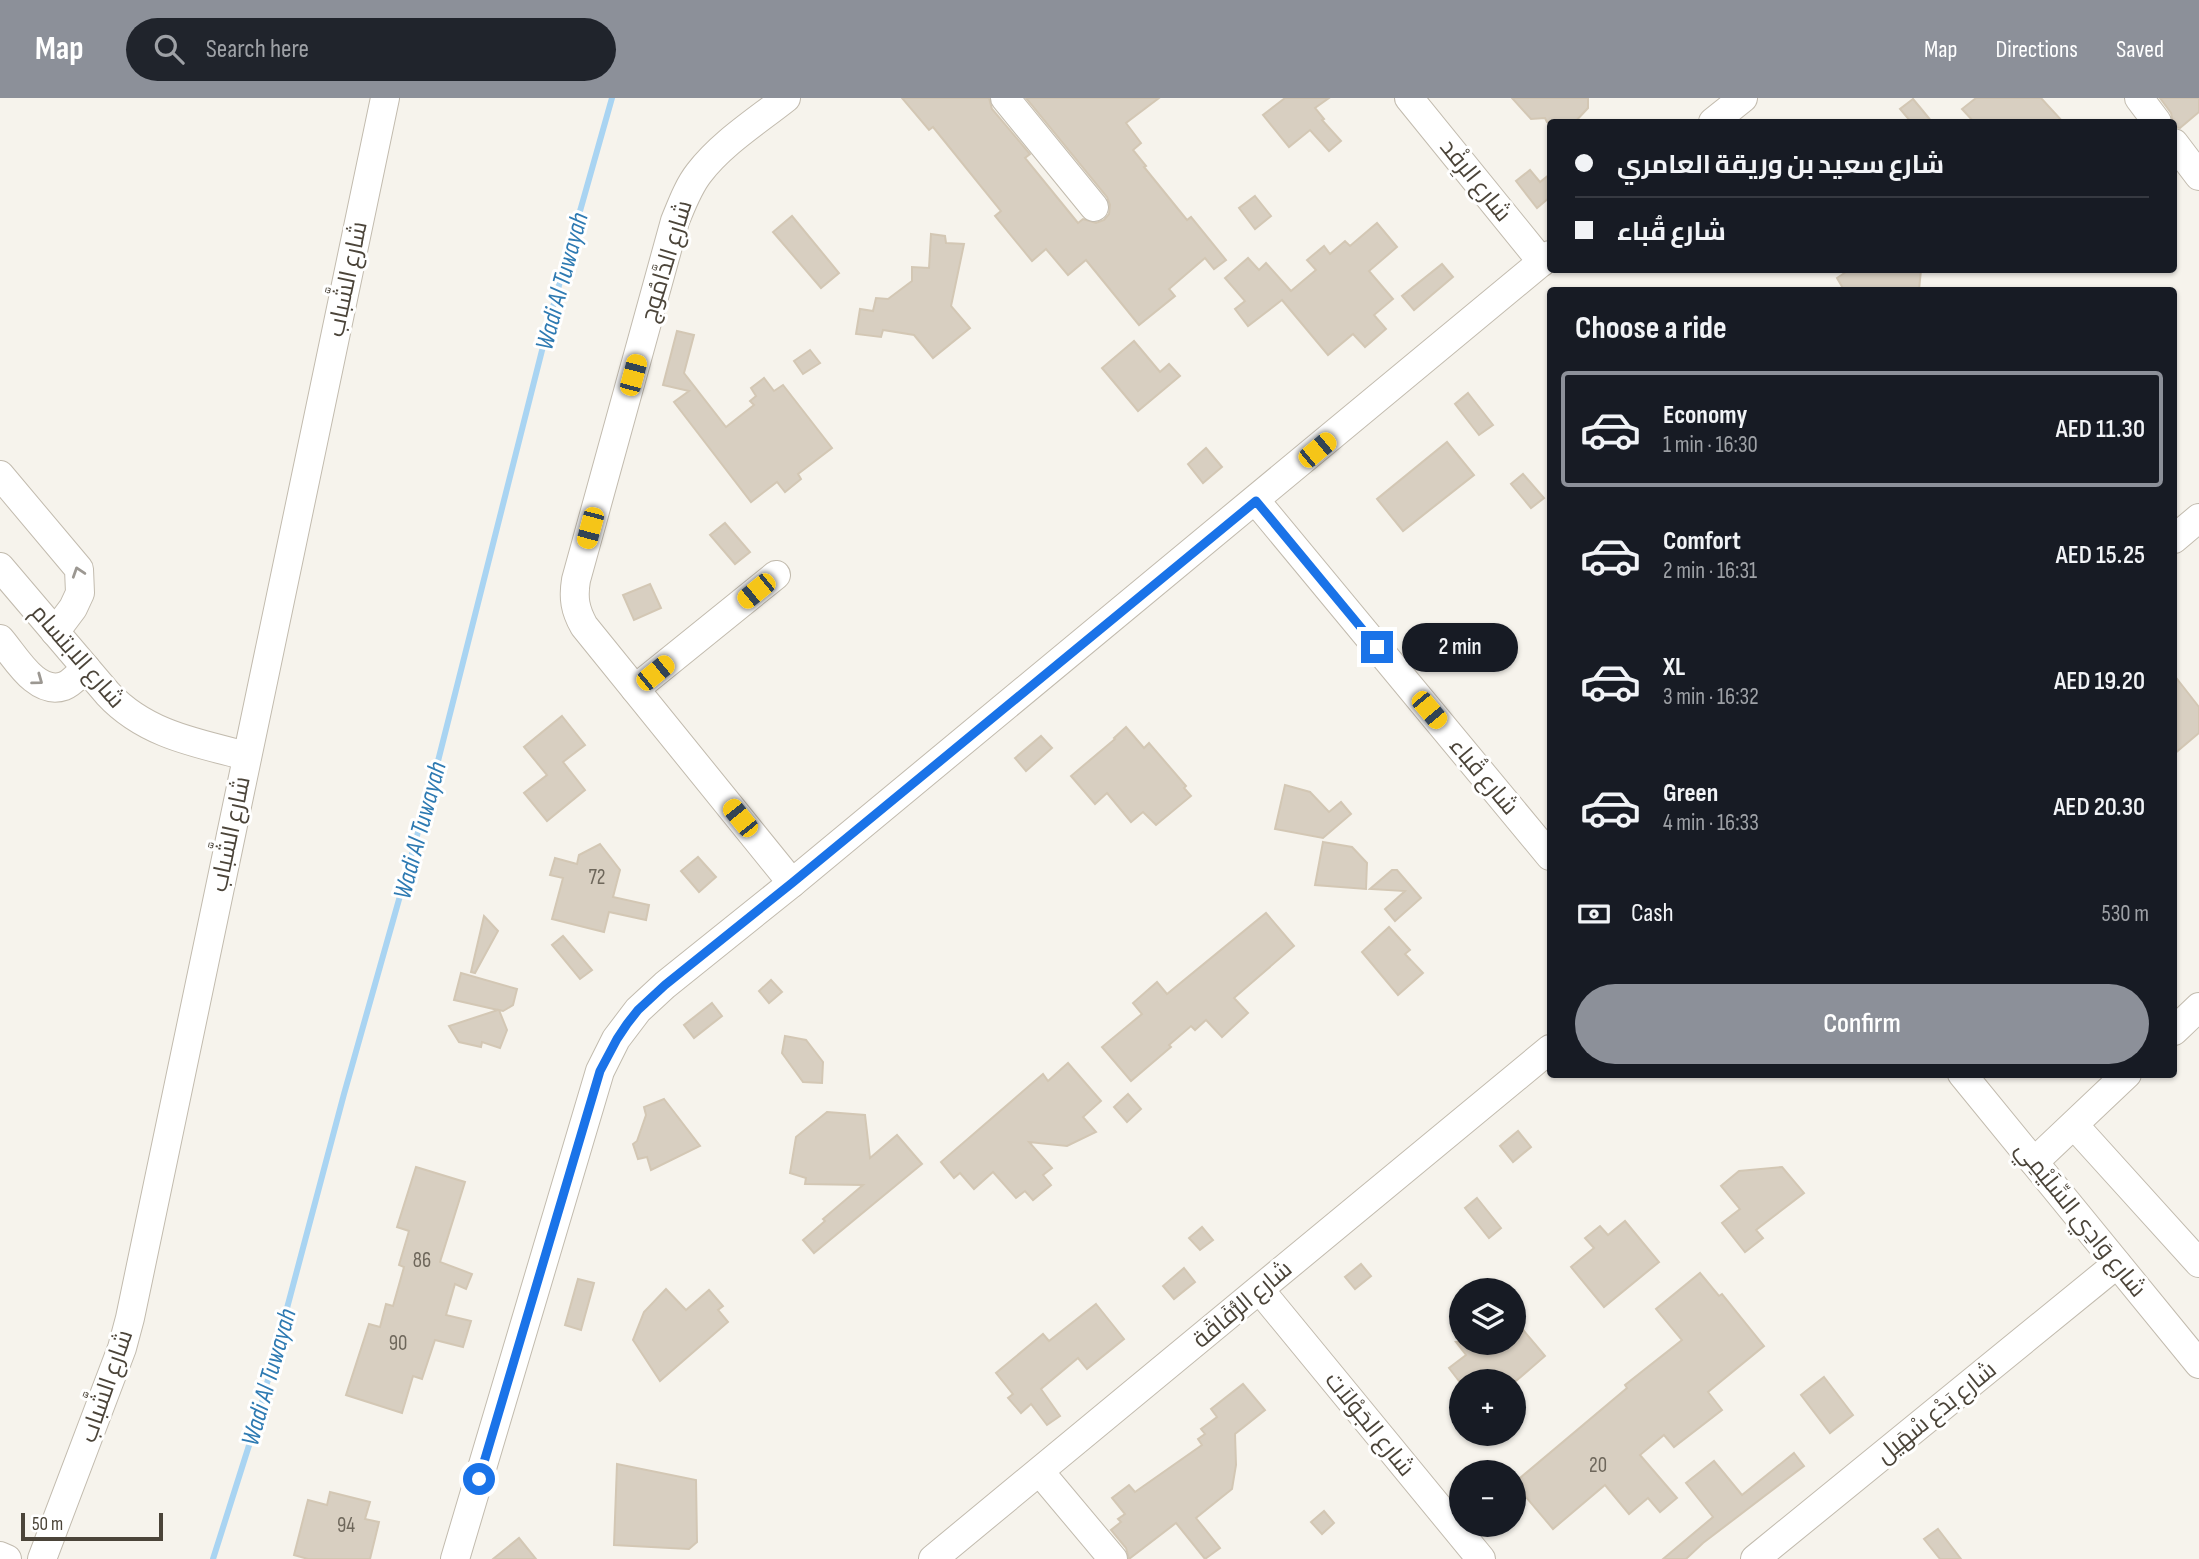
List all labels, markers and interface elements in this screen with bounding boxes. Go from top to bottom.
search box [126,18,616,81]
text: Map [35,29,84,69]
icon: search [150,30,188,68]
text: Search here [206,34,309,65]
text: Map [1924,35,1957,64]
text: Directions [1995,35,2078,64]
text: Saved [2116,35,2164,64]
street label: شارع الرِفْد [1433,133,1518,228]
text: شارع سعيد بن وريقة العامري [1617,150,1944,181]
street label: شارع الدَّامُوج [634,197,700,326]
water label: Wadi Al Tuwayah [529,209,596,354]
text: شارع قُباء [1617,217,1726,248]
street label: شارع الشَّباب [317,218,375,340]
text: Choose a ride [1575,309,1727,348]
car [618,352,649,398]
icon: car [1579,398,1642,461]
text: Economy [1663,400,1747,431]
text: AED 11.30 [2056,414,2145,445]
car [1295,428,1340,472]
text: 1 min · 16:30 [1663,431,1758,459]
car [575,505,606,551]
icon: car [1579,524,1642,587]
text: Comfort [1663,526,1741,557]
text: AED 15.25 [2056,540,2145,571]
text: 2 min · 16:31 [1663,557,1757,585]
one-way arrow [71,567,86,579]
car [734,570,779,612]
street label: شارع الابتسام [24,598,131,715]
callout: 2 min [1402,622,1517,672]
route end [1361,631,1393,663]
text: 2 min [1438,633,1482,661]
icon: car [1579,650,1642,713]
car [633,652,678,694]
text: XL [1663,652,1685,683]
text: AED 19.20 [2054,666,2145,697]
one-way arrow [31,672,43,684]
text: 3 min · 16:32 [1663,683,1759,711]
car [1408,687,1451,733]
street label: شارع قُباء [1442,732,1524,822]
water label: Wadi Al Tuwayah [387,758,454,903]
street label: شارع الشَّباب [200,773,258,895]
icon: car [1579,776,1642,839]
text: Green [1663,778,1718,809]
text: AED 20.30 [2053,792,2145,823]
car [719,795,762,841]
text: 4 min · 16:33 [1663,809,1759,837]
house number: 72 [588,865,606,890]
icon: cash [1575,895,1613,933]
text: Cash [1631,898,1674,929]
text: 530 m [2101,900,2149,928]
button: Confirm [1575,984,2149,1064]
street label: شارع وَادِي السِّلَيْمِي [2006,1135,2152,1306]
house number: 86 [413,1248,431,1273]
street label: شارع الرُّفَاقَة [1187,1254,1298,1355]
map controls [1449,1278,1526,1537]
button: layers [1449,1278,1526,1355]
water label: Wadi Al Tuwayah [235,1305,304,1450]
street label: شارع الشَّباب [69,1325,140,1447]
house number: 90 [389,1331,407,1356]
street label: شارع بَدْع سْهَيل [1870,1355,2003,1470]
street label: شارع الجَوْلاَت [1318,1366,1421,1483]
button: + [1449,1369,1526,1446]
house number: 20 [1589,1453,1607,1478]
button: − [1449,1460,1526,1537]
route start [463,1463,495,1495]
scale bar [21,1510,163,1542]
text: 50 m [32,1513,63,1536]
house number: 94 [337,1513,355,1538]

